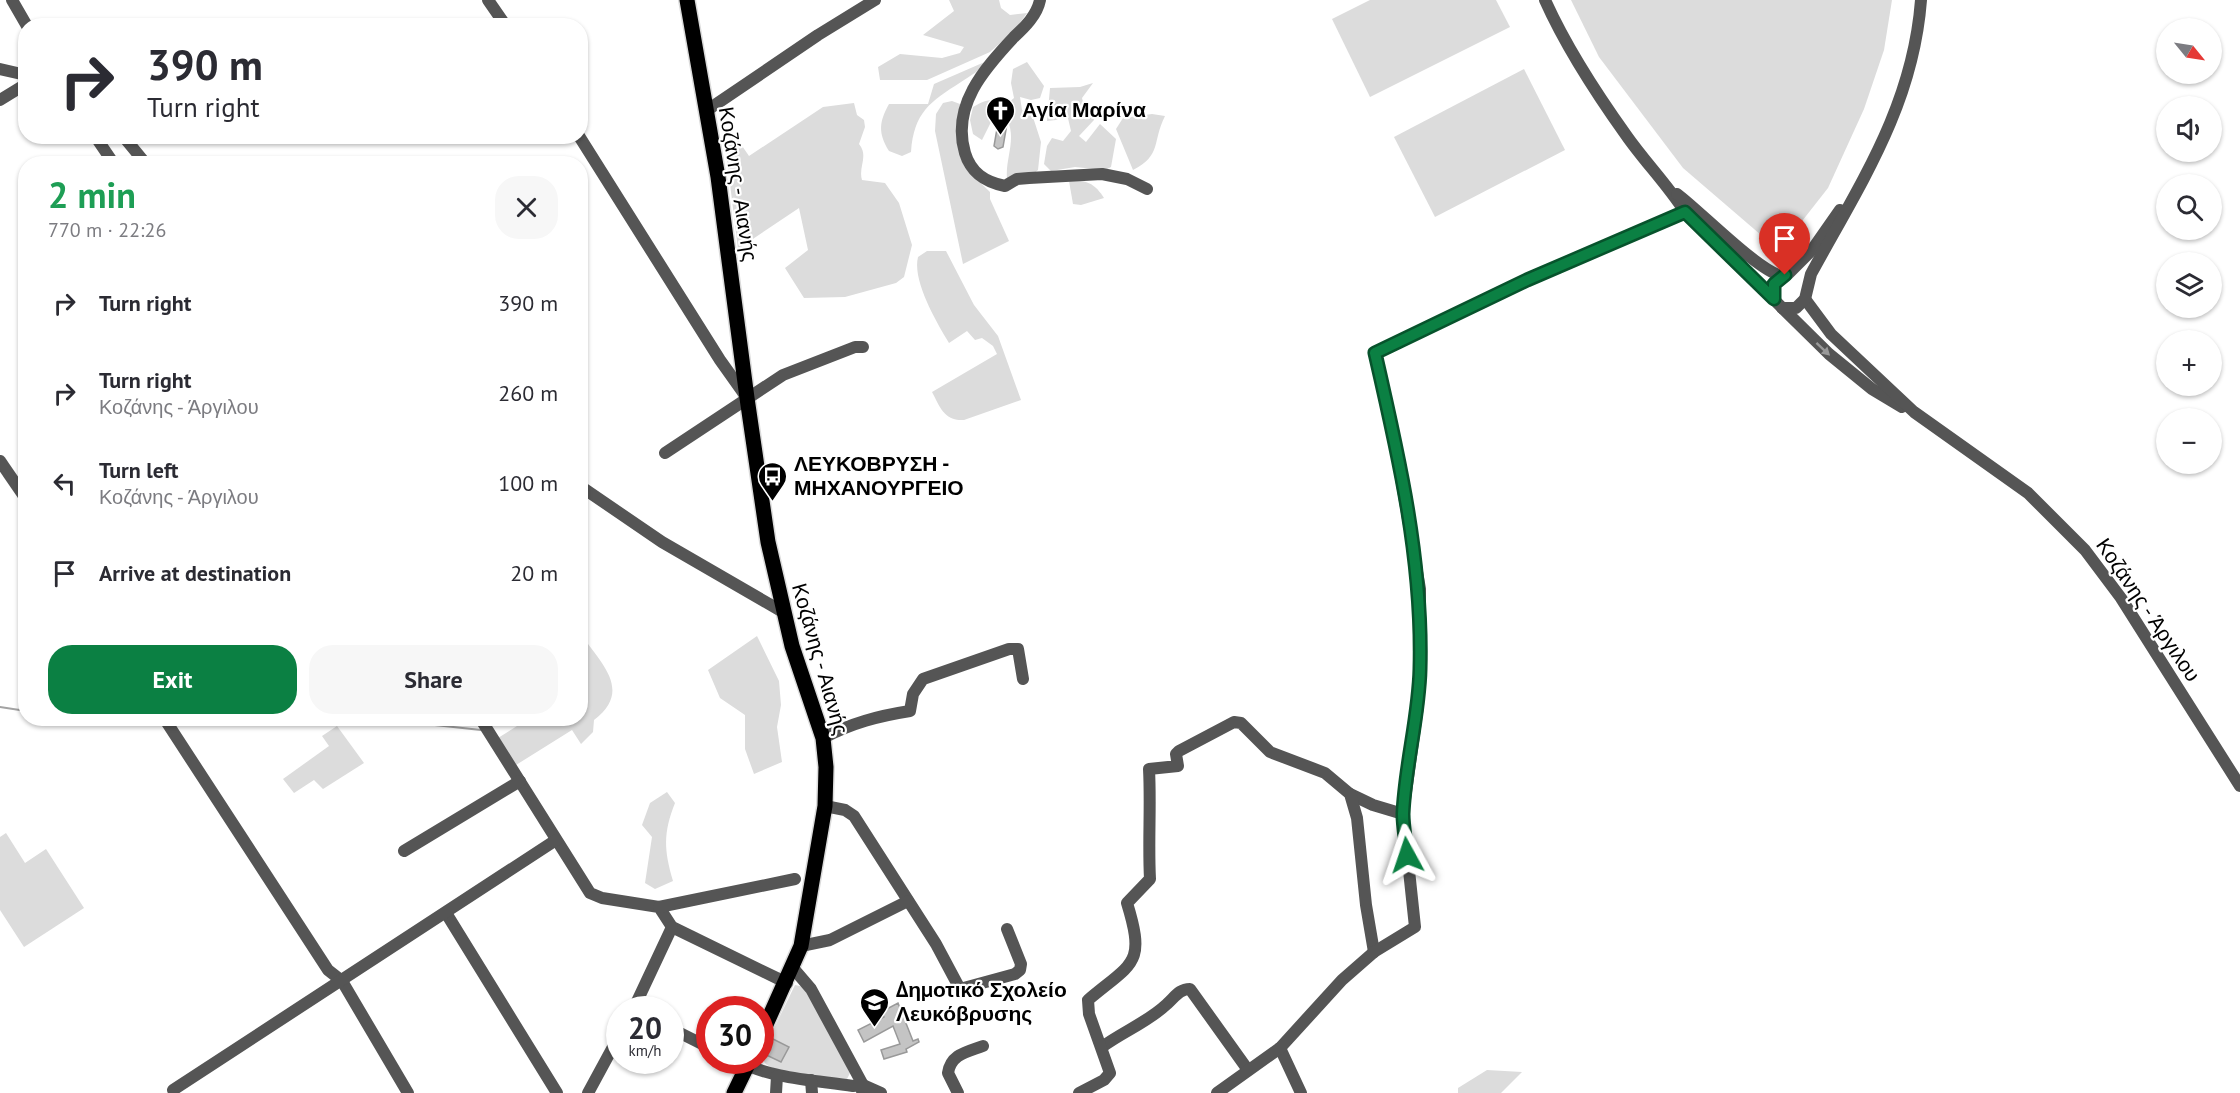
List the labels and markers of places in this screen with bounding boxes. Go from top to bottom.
church icon: Αγία Μαρίνα [985,94,1017,136]
place label: Αγία Μαρίνα [1022,96,1146,123]
pin [1759,213,1810,275]
place label: ΛΕΥΚΟΒΡΥΣΗ - ΜΗΧΑΝΟΥΡΓΕΙΟ [794,450,964,501]
bus stop icon: ΛΕΥΚΟΒΡΥΣΗ - ΜΗΧΑΝΟΥΡΓΕΙΟ [757,460,789,502]
place label: Δημοτικό Σχολείο Λευκόβρυσης [896,976,1067,1027]
school or university icon: Δημοτικό Σχολείο Λευκόβρυσης [859,986,891,1028]

